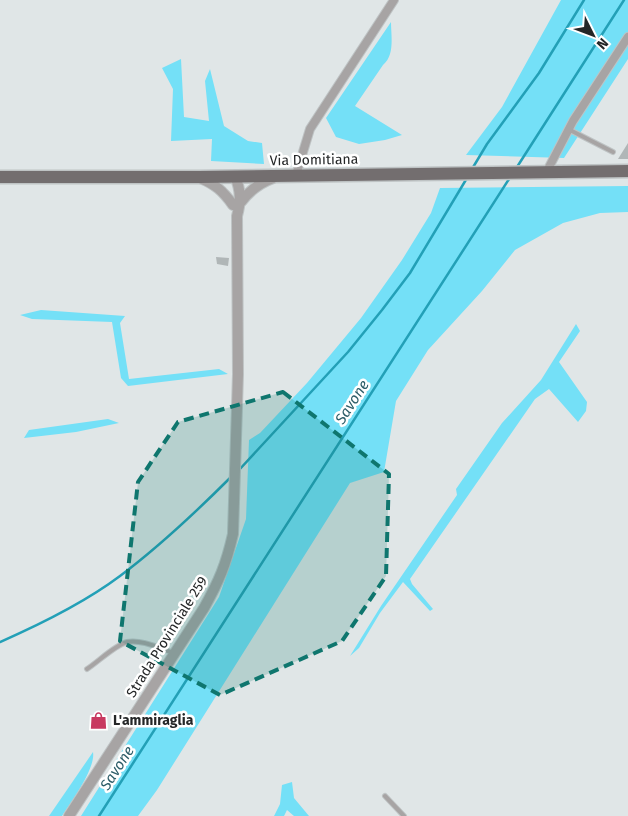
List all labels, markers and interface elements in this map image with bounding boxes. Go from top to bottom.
north arrow [568,10,618,60]
text: N [593,34,612,53]
street label: Via Domitiana [270,151,358,169]
water label: Savone [331,376,373,428]
street label: Strada Provinciale 259 [123,573,211,701]
shop icon: L'ammiraglia [89,710,109,730]
place label: L'ammiraglia [113,712,194,729]
water label: Savone [96,742,138,794]

